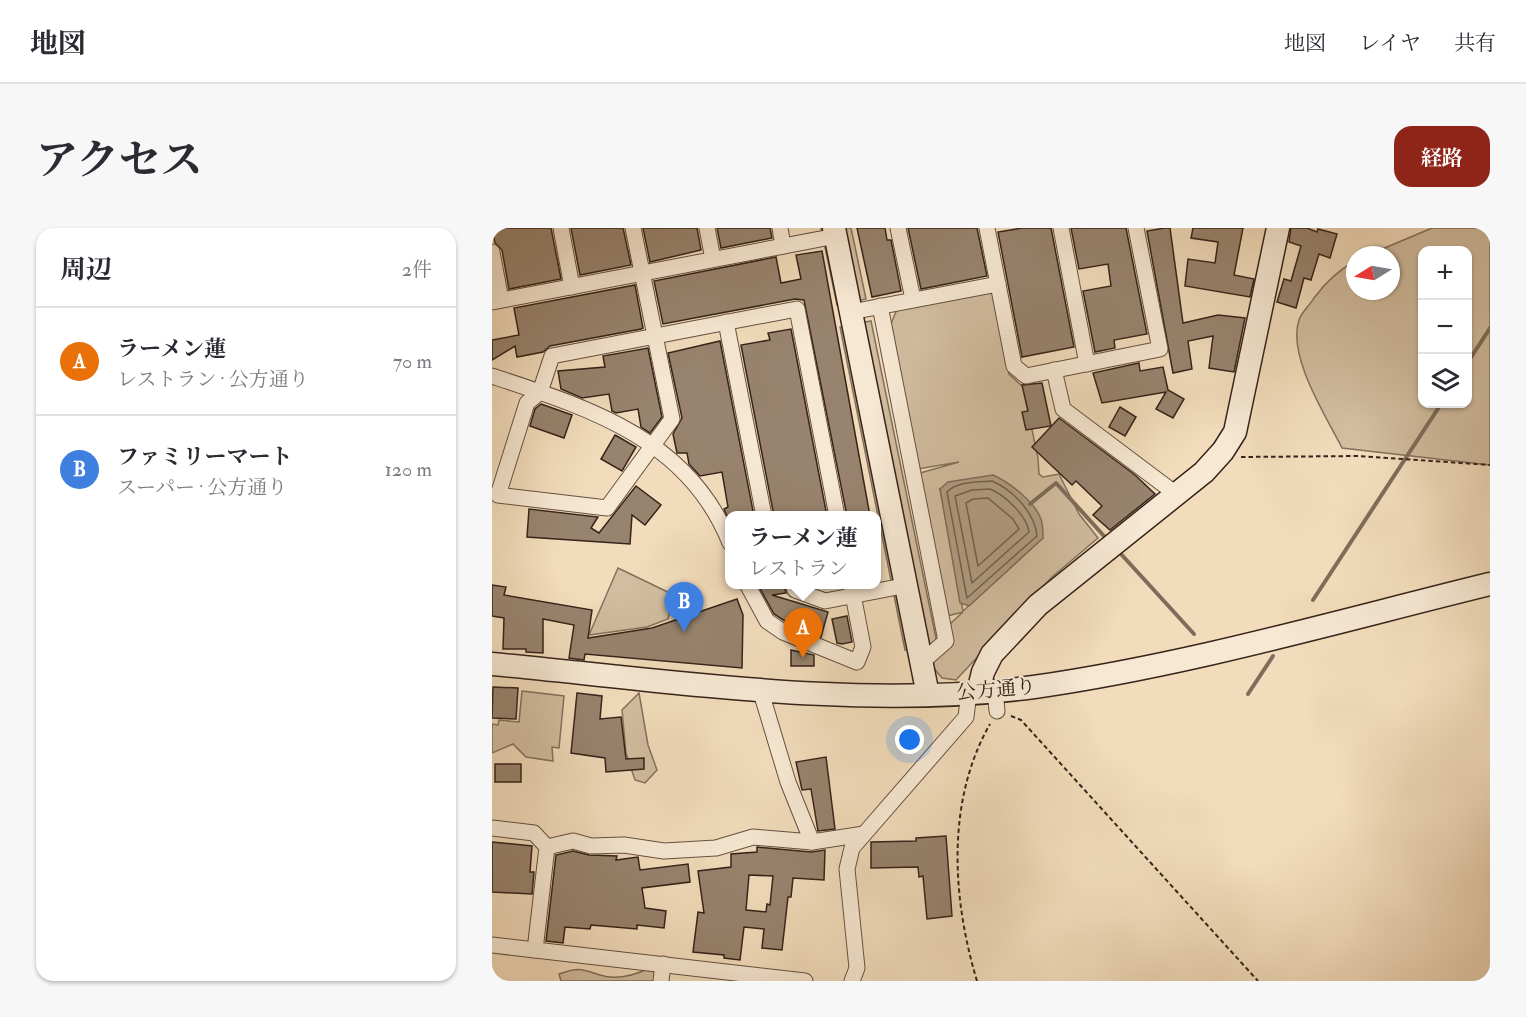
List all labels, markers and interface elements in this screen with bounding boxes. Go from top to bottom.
text: 地図 [30,27,86,62]
text: 地図 [1284,30,1326,57]
text: レイヤ [1359,30,1421,57]
text: 共有 [1454,30,1496,57]
button: 経路 [1394,126,1490,187]
text: アクセス [36,135,203,187]
north arrow [1346,246,1400,300]
map controls [1418,246,1472,408]
button: + [1418,246,1472,300]
text: 周辺 [60,254,112,286]
text: 2件 [402,257,432,282]
button: − [1418,300,1472,354]
text: ラーメン蓮 [117,335,226,363]
text: A [73,349,86,374]
text: 70 m [393,349,432,374]
button: layers [1418,354,1472,408]
text: レストラン · 公方通り [117,367,309,392]
text: ファミリーマート [117,443,293,471]
text: B [73,457,86,482]
text: 120 m [385,457,432,482]
text: スーパー · 公方通り [117,475,287,500]
popup [725,511,881,589]
text: ラーメン蓮 [749,524,857,552]
text: レストラン [749,556,848,581]
pin: B [664,582,704,632]
pin: A [784,608,822,658]
street label: 公方通り [955,674,1037,705]
your location [895,725,924,754]

